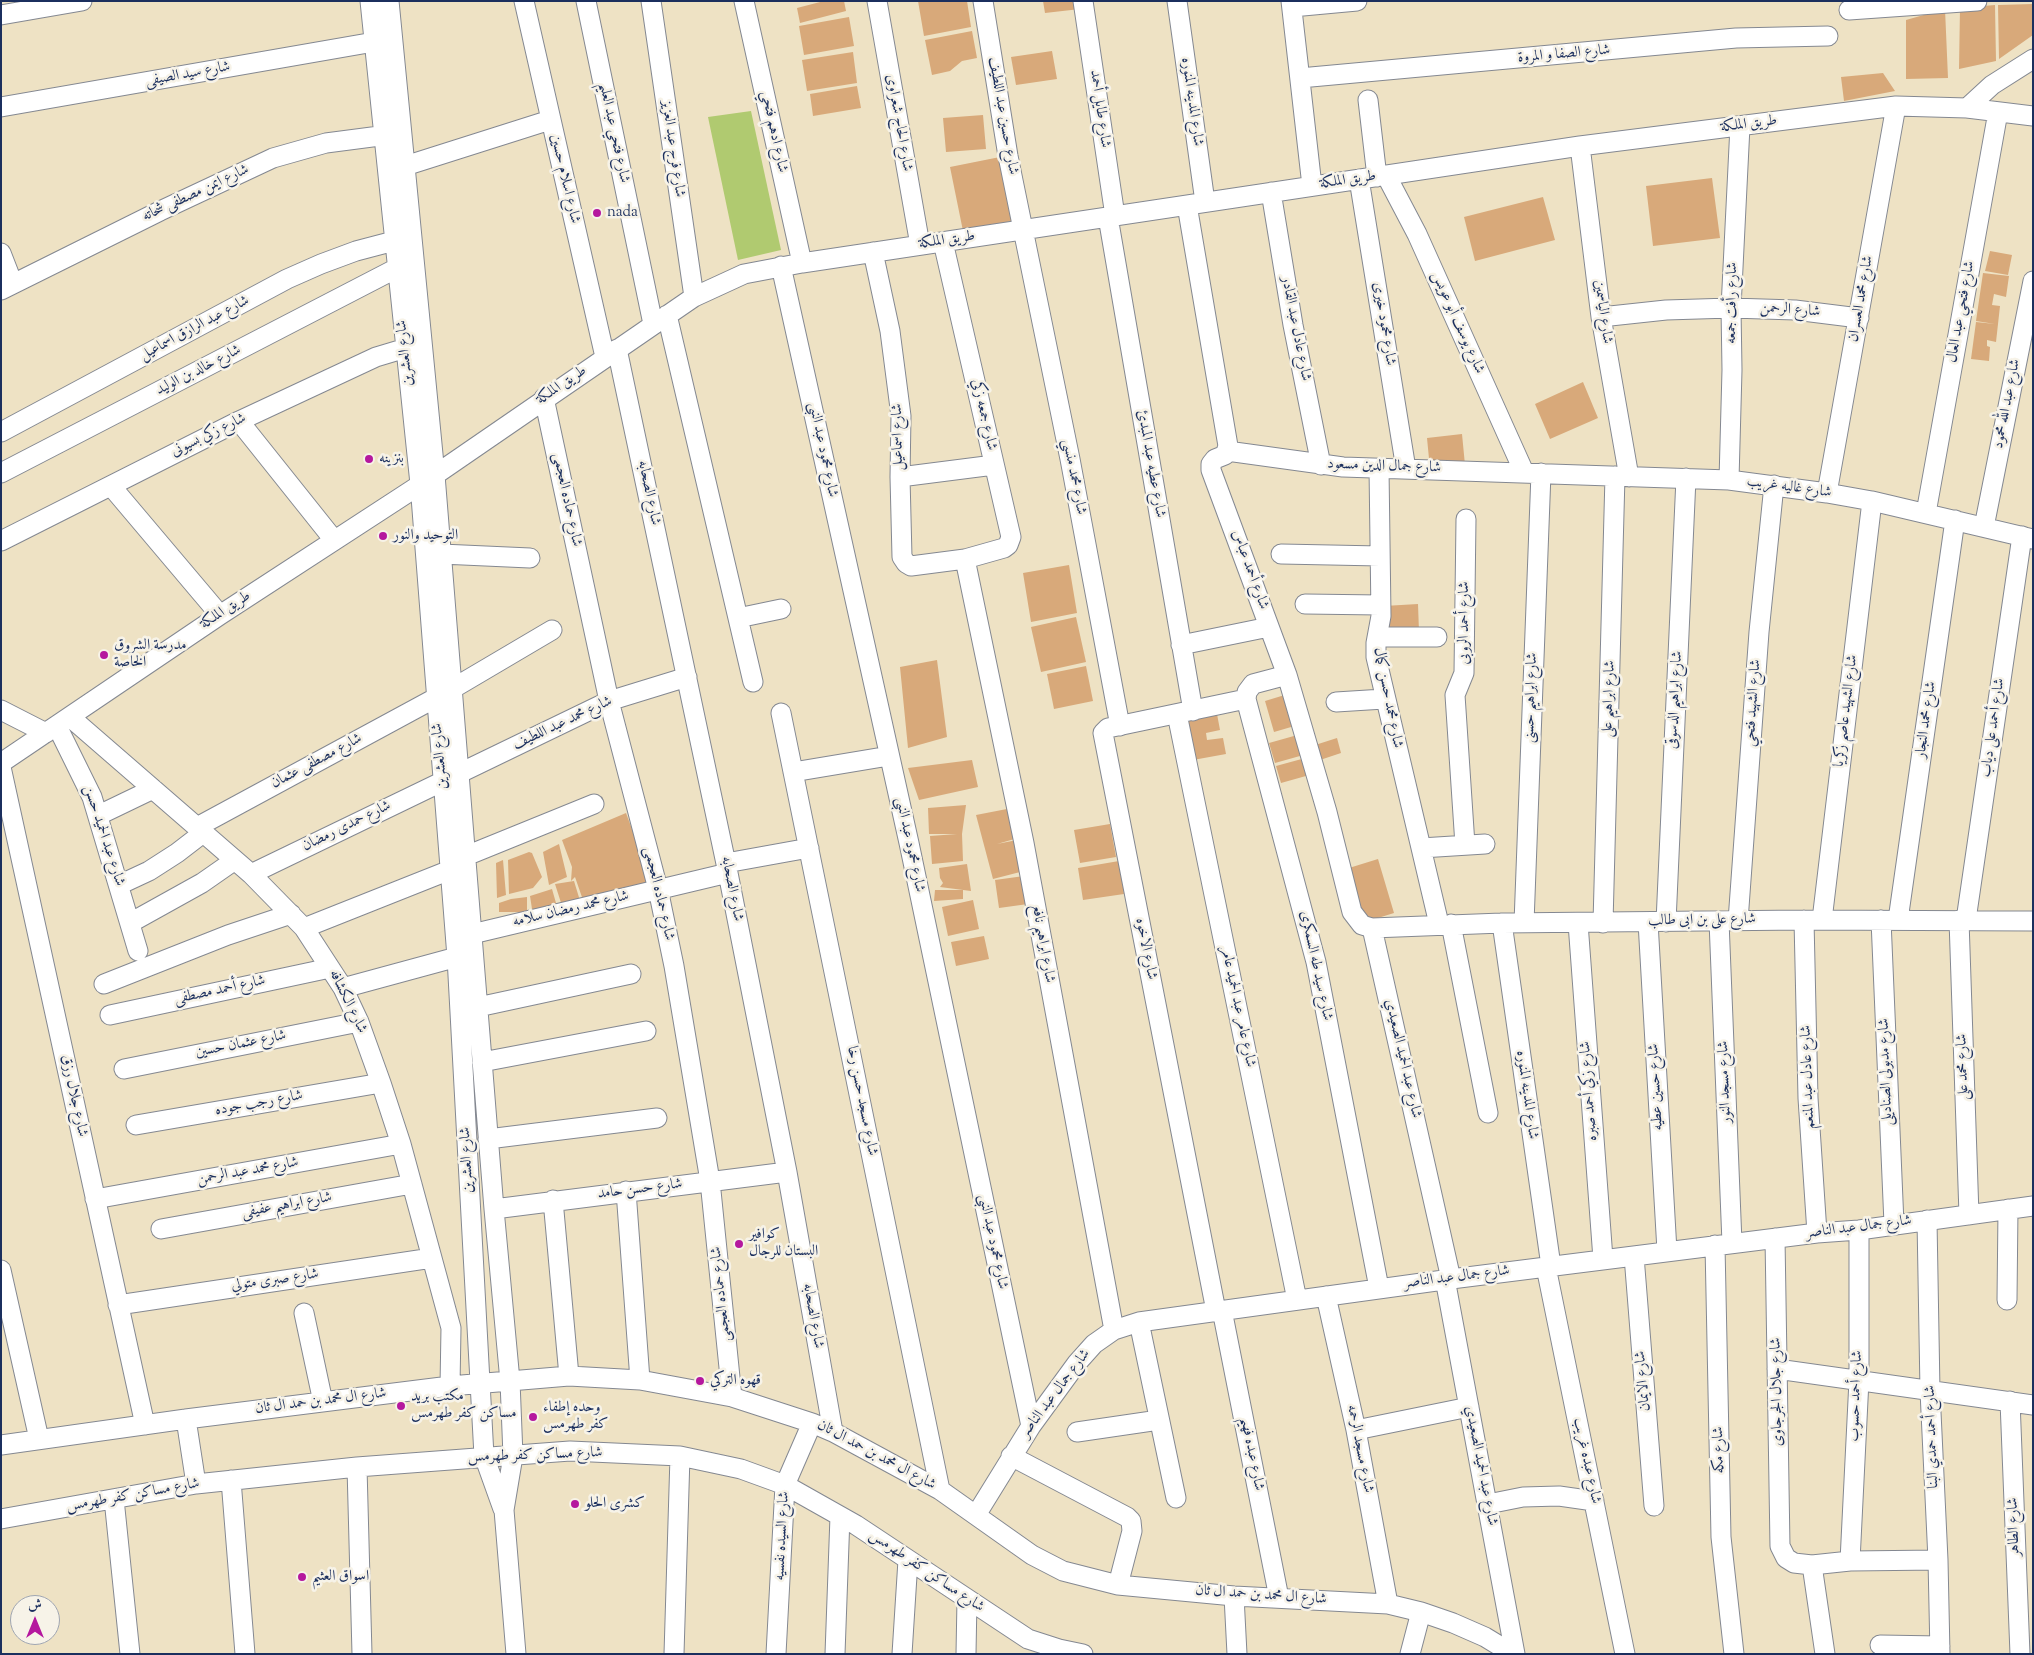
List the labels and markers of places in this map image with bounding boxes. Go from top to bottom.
place label: nada [607,204,638,222]
marker: nada [591,207,603,219]
place label: بنزينه [379,450,404,468]
marker: بنزينه [363,453,375,465]
place label: التوحيد والنور [393,527,458,545]
marker: التوحيد والنور [377,530,389,542]
place label: مدرسة الشروق الخاصة [114,637,186,672]
marker: مدرسة الشروق الخاصة [98,649,110,661]
place label: كوافير البستان للرجال [749,1226,818,1261]
marker: كوافير البستان للرجال [733,1238,745,1250]
place label: قهوه التركي [710,1372,761,1390]
marker: قهوه التركي [694,1375,706,1387]
place label: مكتب بريد مساكن كفر طهرمس [411,1388,517,1423]
place label: وحده إطفاء كفر طهرمس [543,1399,608,1434]
marker: مكتب بريد مساكن كفر طهرمس [395,1400,407,1412]
marker: وحده إطفاء كفر طهرمس [527,1411,539,1423]
place label: كشرى الحلو [585,1495,645,1513]
marker: كشرى الحلو [569,1498,581,1510]
place label: اسواق العثيم [312,1568,369,1586]
marker: اسواق العثيم [296,1571,308,1583]

